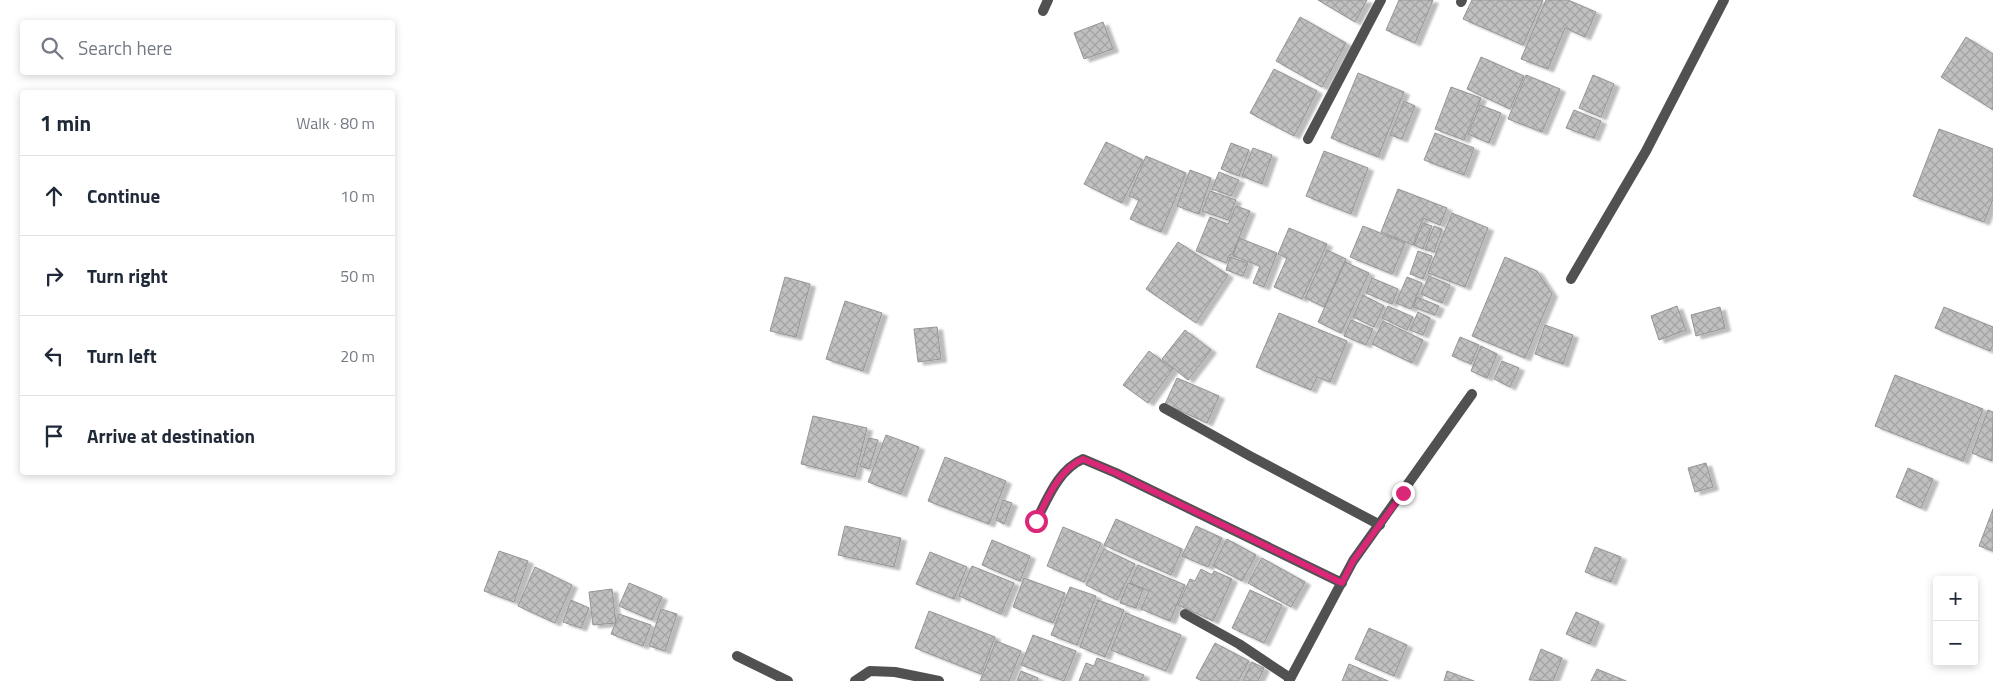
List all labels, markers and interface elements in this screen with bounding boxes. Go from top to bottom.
search box [20,20,395,75]
text: Search here [78,33,172,62]
icon: search [38,34,66,62]
text: 1 min [40,107,91,139]
text: Walk · 80 m [296,111,375,135]
text: Continue [87,181,160,210]
icon: ahead [40,182,68,210]
text: 10 m [340,184,375,208]
text: Turn right [87,261,168,290]
icon: right [40,262,68,290]
text: 50 m [340,264,375,288]
text: Turn left [87,341,157,370]
icon: left [40,342,68,370]
text: 20 m [340,344,375,368]
text: Arrive at destination [87,421,255,450]
icon: arrive [40,422,68,450]
route end [1392,482,1415,505]
route start [1025,510,1048,533]
map controls [1933,576,1978,666]
button: + [1933,576,1978,621]
button: − [1933,621,1978,666]

